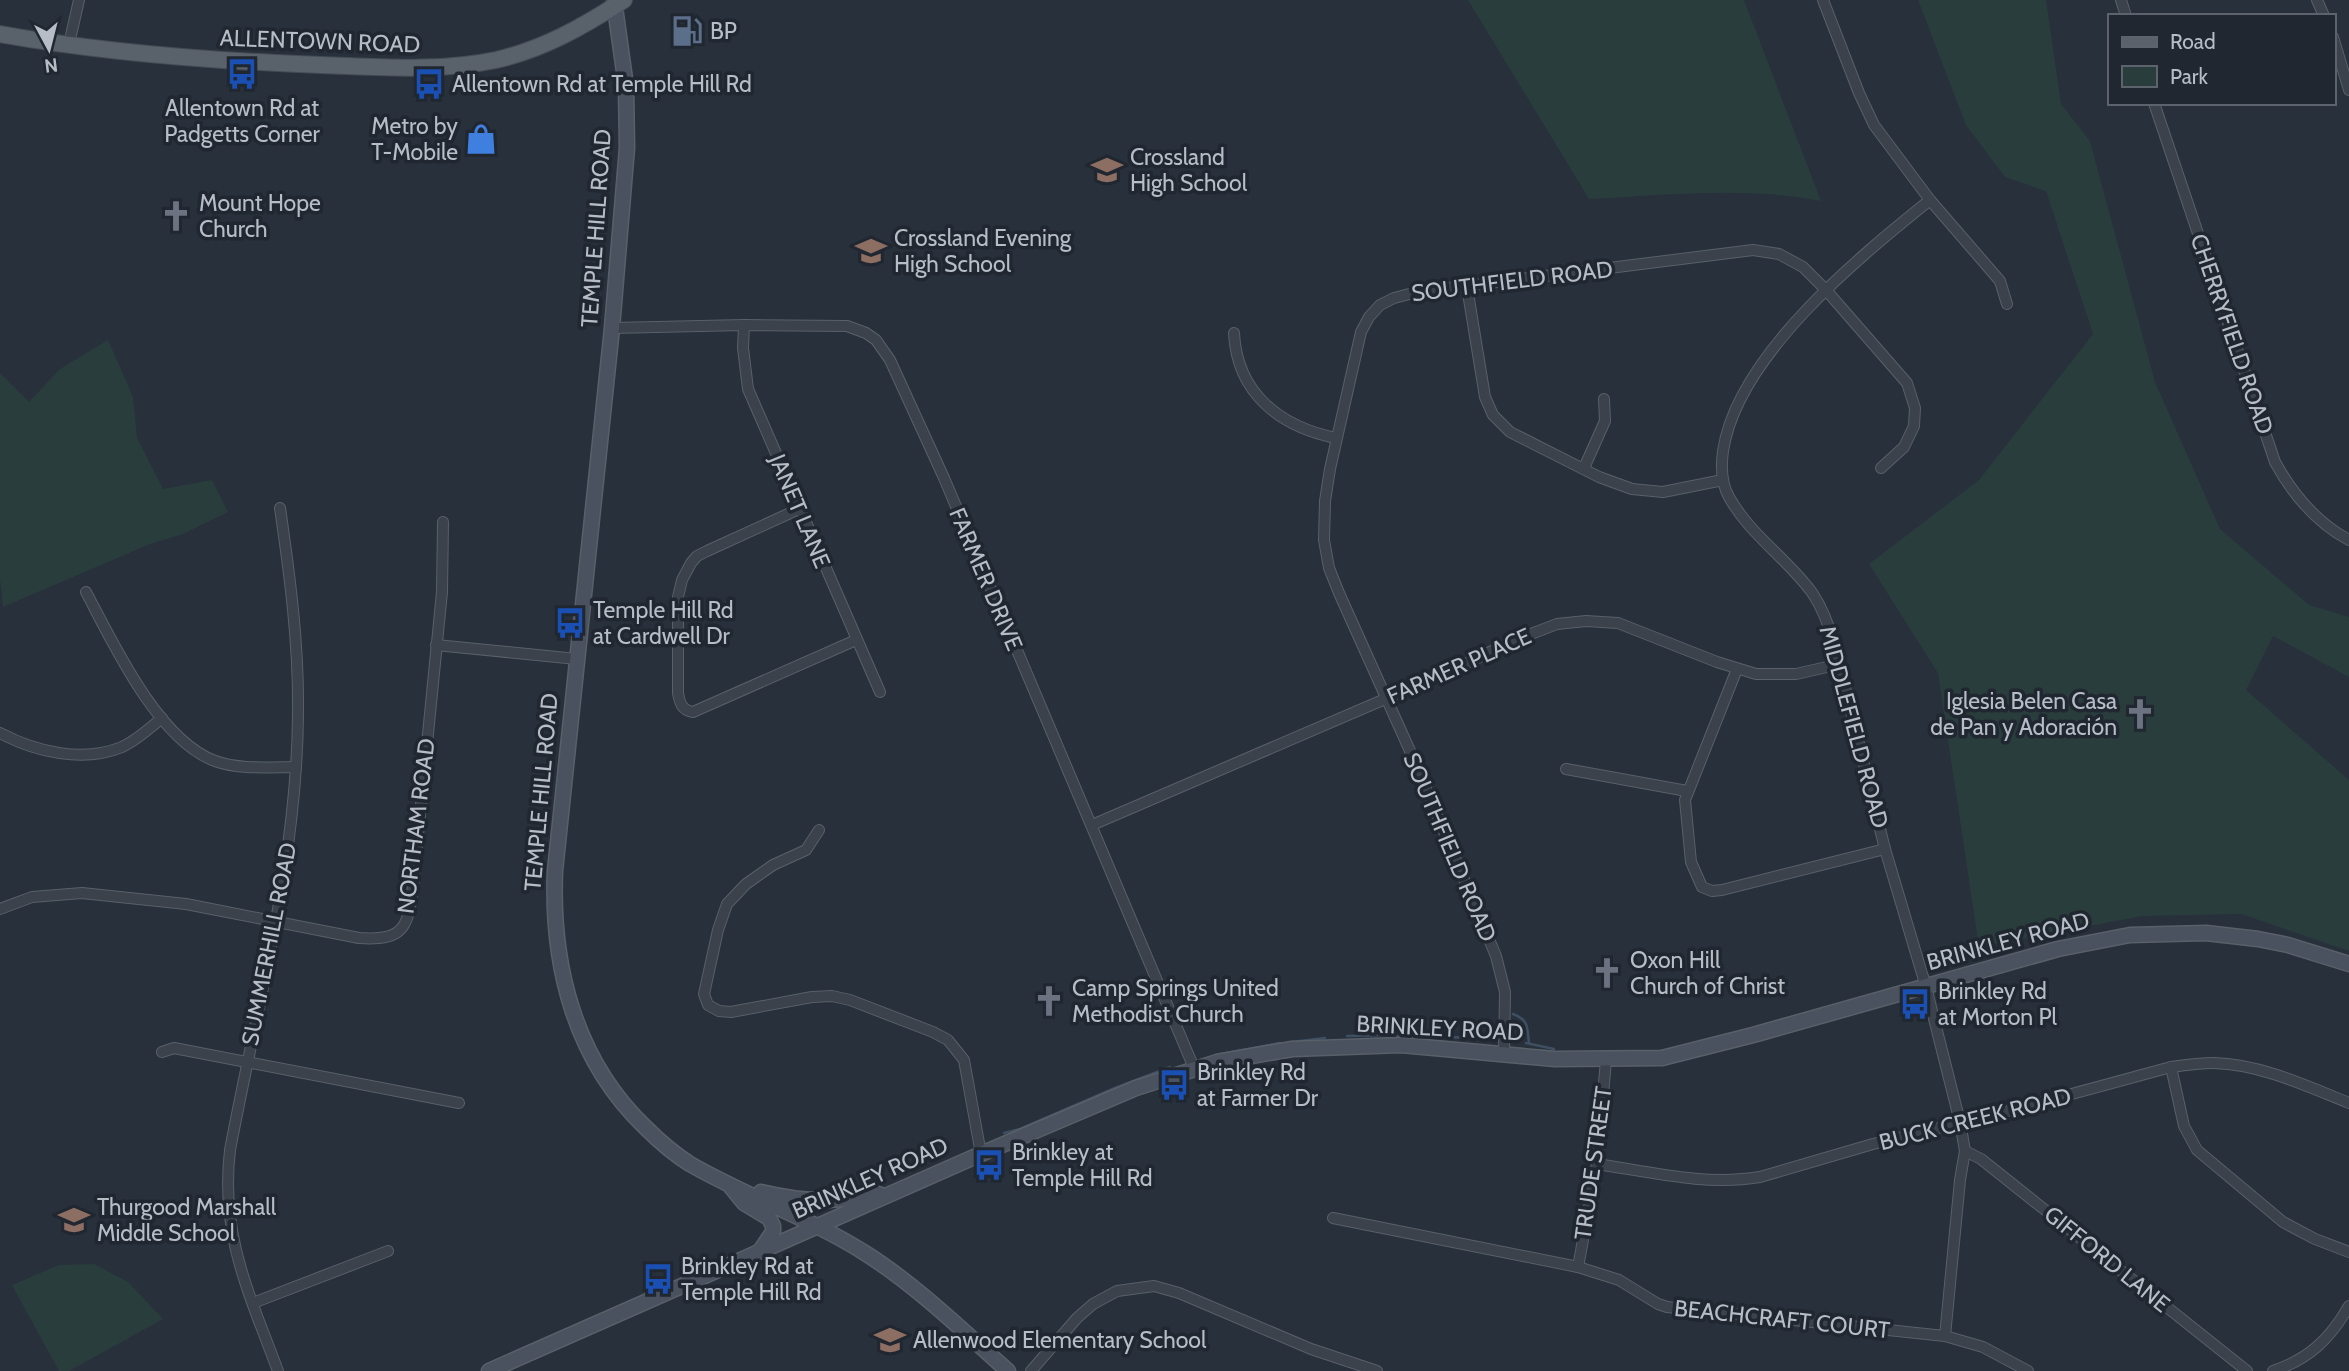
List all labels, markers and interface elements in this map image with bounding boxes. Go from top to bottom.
north arrow [14,14,84,84]
fuel station icon: BP [670,14,704,48]
legend [2108,14,2335,105]
place label: BP [710,17,737,45]
street label: ALLENTOWN ROAD [219,24,421,58]
text: Road [2170,29,2216,54]
text: N [43,53,59,78]
bus stop icon: Allentown Rd at Padgetts Corner [225,57,259,91]
text: Park [2170,64,2208,89]
bus stop icon: Allentown Rd at Temple Hill Rd [412,67,446,101]
place label: Allentown Rd at Temple Hill Rd [452,70,752,98]
place label: Allentown Rd at Padgetts Corner [164,94,321,148]
place label: Metro by T-Mobile [371,112,458,166]
shop icon: Metro by T-Mobile [464,122,498,156]
street label: TEMPLE HILL ROAD [575,128,617,328]
place label: Crossland High School [1130,143,1248,197]
school or university icon: Crossland High School [1090,153,1124,187]
place label: Mount Hope Church [199,189,321,243]
church icon: Mount Hope Church [159,199,193,233]
place label: Crossland Evening High School [894,224,1072,278]
street label: CHERRYFIELD ROAD [2185,230,2279,438]
school or university icon: Crossland Evening High School [854,234,888,268]
street label: SOUTHFIELD ROAD [1410,255,1614,307]
street label: JANET LANE [763,449,837,572]
street label: FARMER DRIVE [943,503,1029,655]
place label: Temple Hill Rd at Cardwell Dr [593,596,734,650]
bus stop icon: Temple Hill Rd at Cardwell Dr [553,606,587,640]
street label: FARMER PLACE [1383,622,1535,710]
street label: MIDDLEFIELD ROAD [1814,623,1894,831]
place label: Iglesia Belen Casa de Pan y Adoración [1930,687,2117,741]
street label: TEMPLE HILL ROAD [518,692,564,892]
church icon: Iglesia Belen Casa de Pan y Adoración [2123,697,2157,731]
street label: NORTHAM ROAD [391,737,441,915]
street label: SOUTHFIELD ROAD [1398,748,1502,946]
street label: SUMMERHILL ROAD [236,840,302,1048]
street label: BRINKLEY ROAD [1924,906,2092,976]
place label: Oxon Hill Church of Christ [1630,946,1785,1000]
church icon: Oxon Hill Church of Christ [1590,956,1624,990]
place label: Camp Springs United Methodist Church [1072,974,1279,1028]
place label: Brinkley Rd at Morton Pl [1938,977,2057,1031]
church icon: Camp Springs United Methodist Church [1032,984,1066,1018]
bus stop icon: Brinkley Rd at Morton Pl [1898,987,1932,1021]
street label: BRINKLEY ROAD [1356,1010,1524,1046]
place label: Brinkley Rd at Farmer Dr [1197,1058,1319,1112]
bus stop icon: Brinkley Rd at Farmer Dr [1157,1068,1191,1102]
street label: BUCK CREEK ROAD [1876,1082,2074,1156]
street label: TRUDE STREET [1568,1084,1618,1242]
street label: BRINKLEY ROAD [788,1131,952,1225]
place label: Brinkley at Temple Hill Rd [1012,1138,1153,1192]
bus stop icon: Brinkley at Temple Hill Rd [972,1148,1006,1182]
place label: Thurgood Marshall Middle School [97,1193,277,1247]
street label: GIFFORD LANE [2039,1200,2175,1318]
school or university icon: Thurgood Marshall Middle School [57,1203,91,1237]
place label: Brinkley Rd at Temple Hill Rd [681,1252,822,1306]
bus stop icon: Brinkley Rd at Temple Hill Rd [641,1262,675,1296]
street label: BEACHCRAFT COURT [1673,1294,1891,1344]
school or university icon: Allenwood Elementary School [873,1323,907,1357]
place label: Allenwood Elementary School [913,1326,1207,1354]

